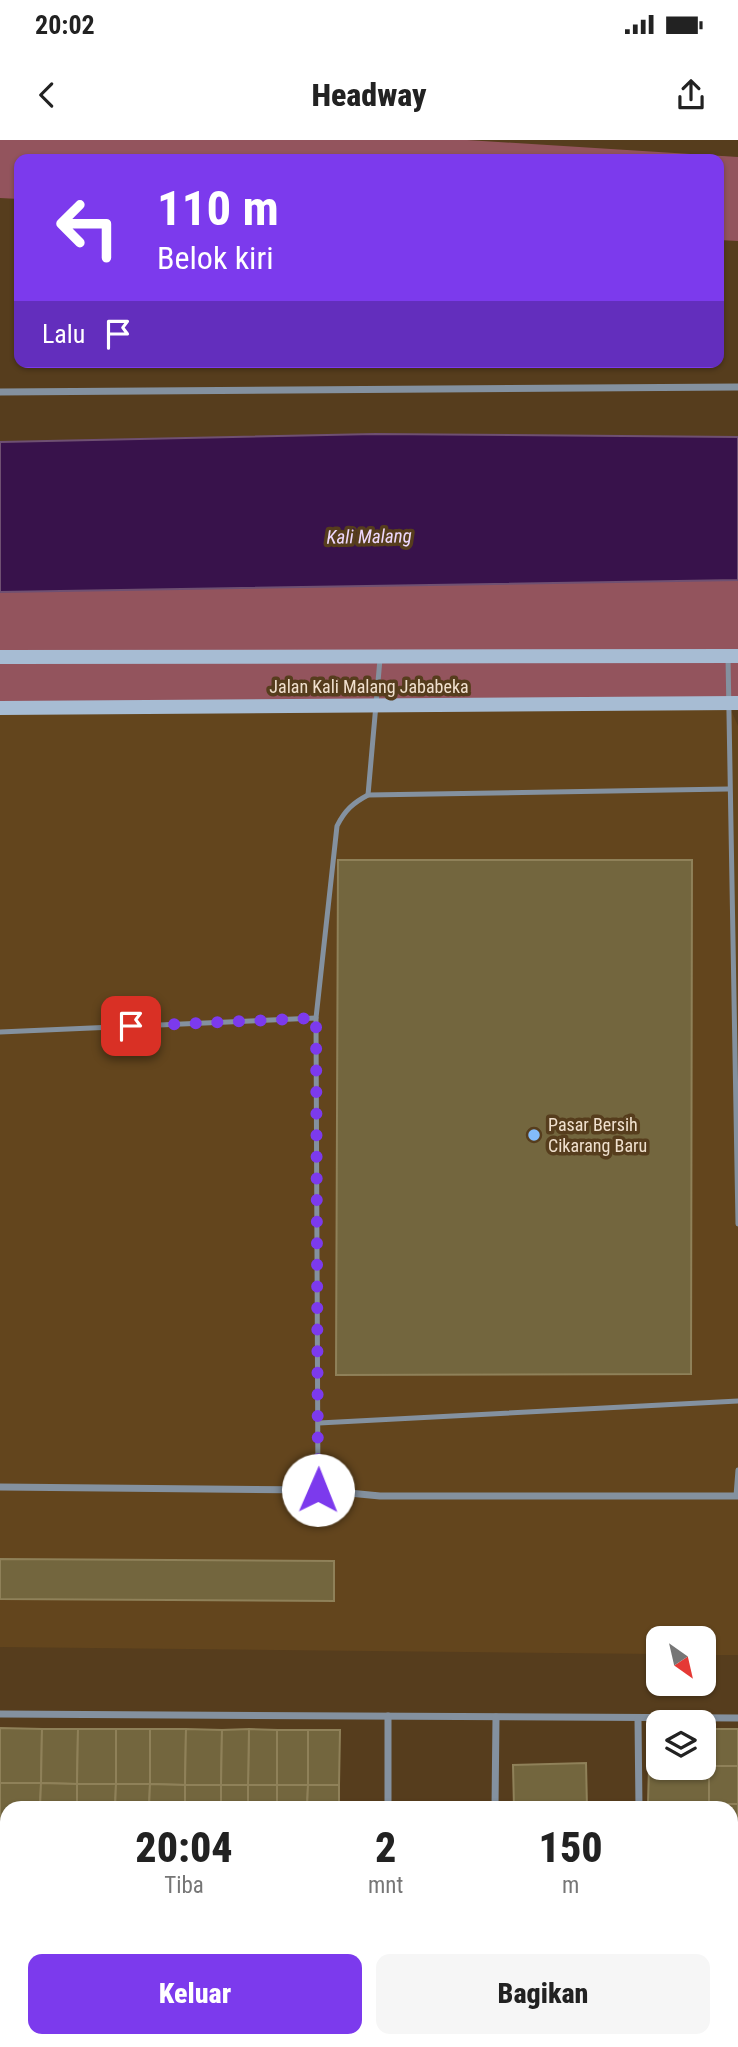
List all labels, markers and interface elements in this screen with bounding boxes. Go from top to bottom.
text: 20:02 [35,10,95,40]
icon: back [28,76,66,114]
text: Headway [311,76,427,114]
icon: share [672,76,710,114]
text: 110 m [157,180,279,237]
icon: left [42,182,133,273]
text: Belok kiri [157,239,274,277]
icon: arrive [99,315,137,353]
text: Lalu [42,319,85,349]
water label: Kali Malang [326,524,412,549]
street label: Jalan Kali Malang Jababeka [269,676,469,697]
pin [101,996,161,1056]
icon: arrive [112,1007,150,1045]
place label: Pasar Bersih Cikarang Baru [548,1114,647,1156]
marker: Pasar Bersih Cikarang Baru [526,1127,542,1143]
position arrow [281,1453,355,1527]
north arrow [646,1626,716,1696]
map controls [646,1626,716,1780]
button: layers [646,1710,716,1780]
text: 20:04 [135,1823,233,1872]
text: 2 [375,1823,396,1872]
text: 150 [539,1823,603,1872]
text: Tiba [164,1872,204,1899]
text: mnt [368,1872,403,1899]
text: m [562,1872,579,1899]
button: Keluar [28,1954,362,2034]
button: Bagikan [376,1954,710,2034]

